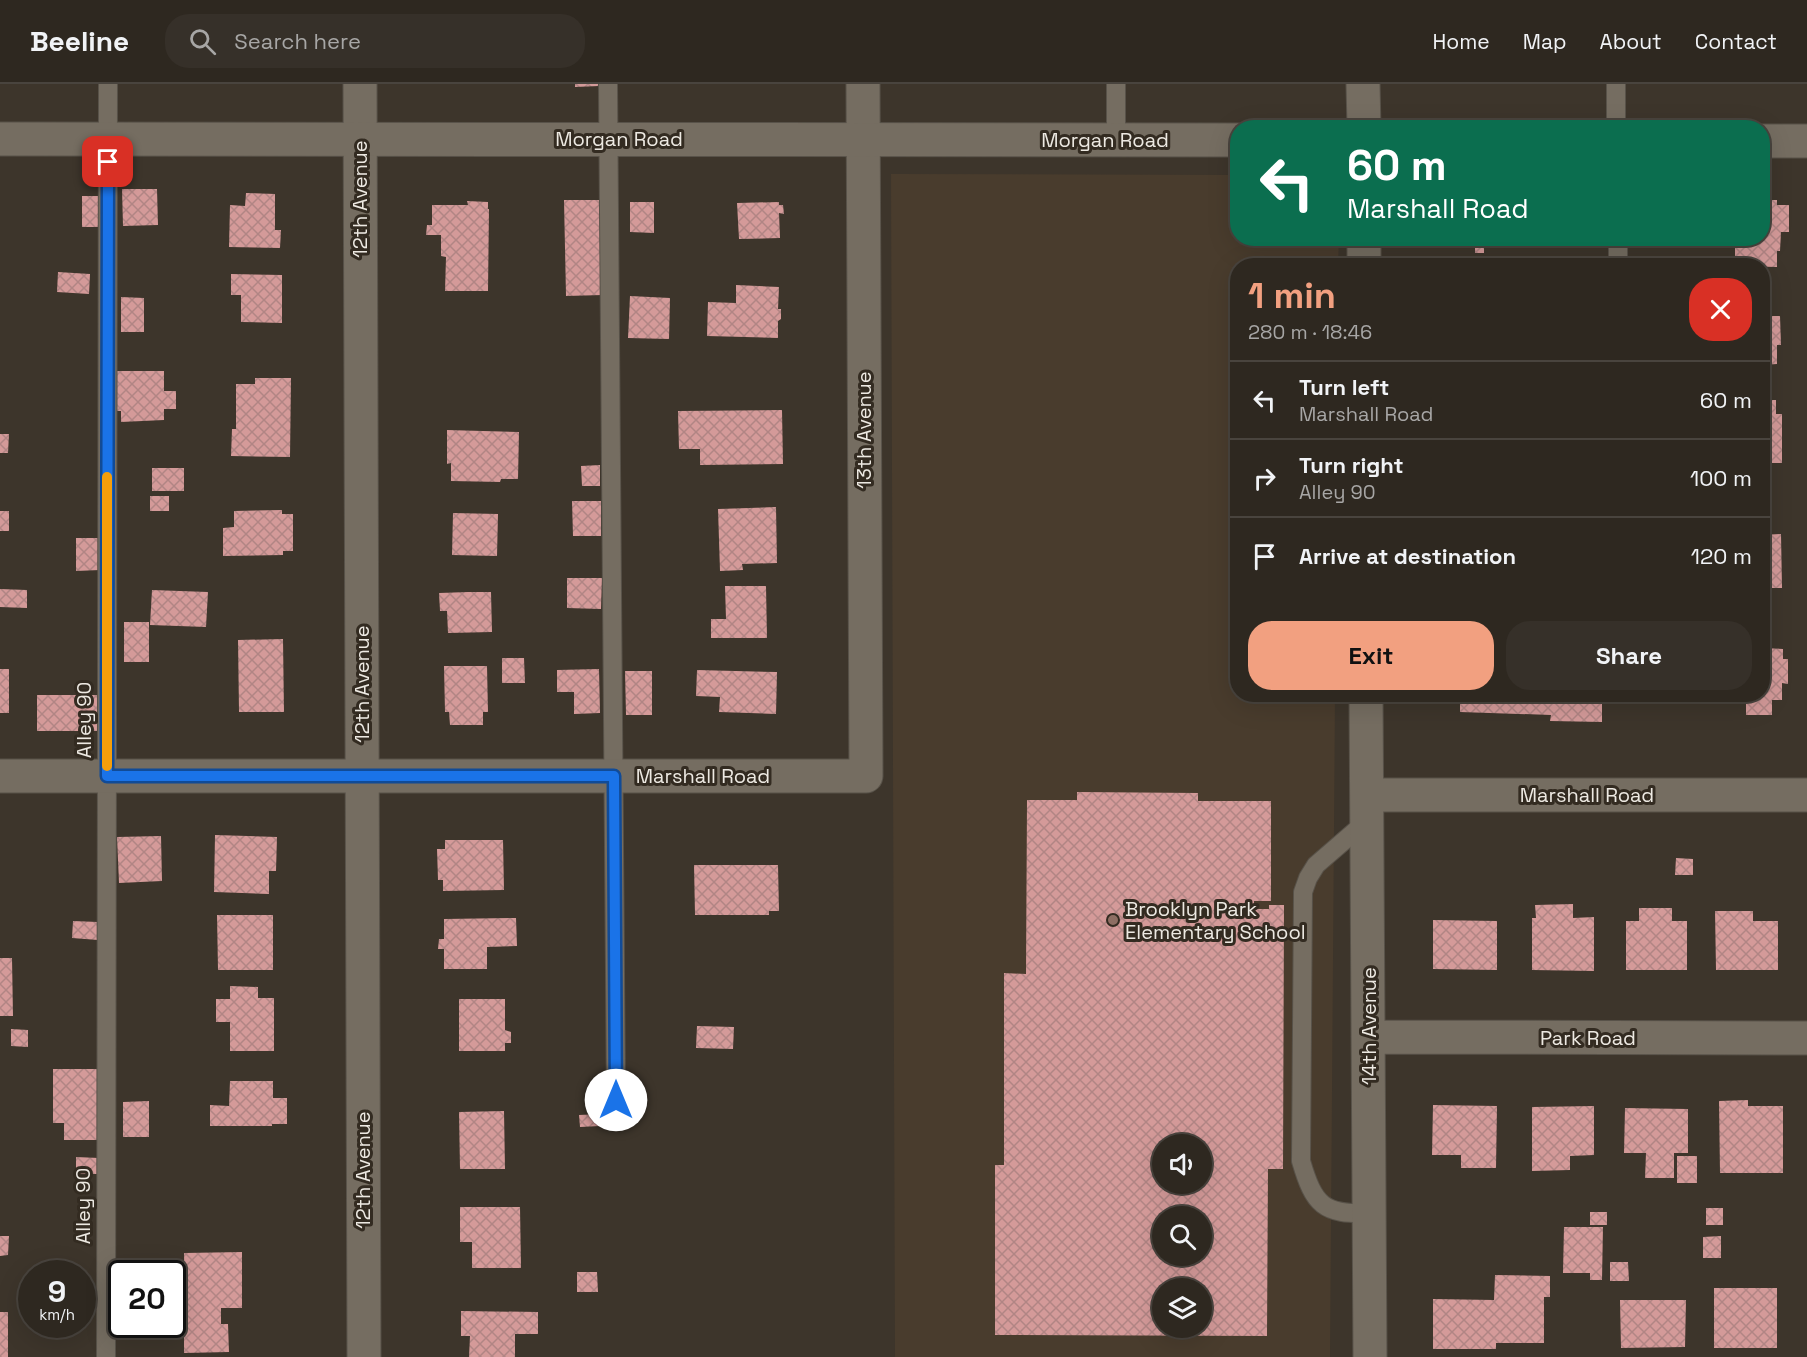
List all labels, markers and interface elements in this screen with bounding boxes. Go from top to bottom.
search box [165,14,585,68]
text: Beeline [30,23,129,59]
icon: search [186,25,219,58]
text: Search here [234,27,361,55]
text: Home [1432,28,1490,55]
text: Map [1523,28,1567,55]
text: About [1600,28,1662,55]
text: Contact [1695,28,1777,55]
street label: Morgan Road [555,126,683,152]
street label: Morgan Road [1041,127,1169,153]
pin [82,136,133,187]
text: 60 m [1347,139,1447,192]
street label: 12th Avenue [347,140,373,258]
icon: left [1248,144,1326,222]
icon: arrive [91,145,124,178]
text: Marshall Road [1347,191,1529,226]
text: 1 min [1248,273,1336,319]
button: close [1689,278,1752,341]
text: 280 m · 18:46 [1248,319,1372,345]
street label: 13th Avenue [851,371,877,489]
text: Turn left [1299,373,1389,401]
icon: left [1248,384,1281,417]
text: 60 m [1700,386,1752,414]
text: Marshall Road [1299,401,1433,427]
text: Turn right [1299,451,1404,479]
icon: right [1248,462,1281,495]
text: 100 m [1690,464,1752,492]
text: Alley 90 [1299,479,1376,505]
icon: arrive [1248,540,1281,573]
text: Arrive at destination [1299,542,1516,570]
text: 120 m [1691,542,1752,570]
button: Exit [1248,621,1494,690]
button: Share [1506,621,1752,690]
street label: 12th Avenue [349,625,375,743]
street label: Alley 90 [71,682,97,758]
street label: Marshall Road [636,763,770,789]
street label: Marshall Road [1520,782,1654,808]
place label: Brooklyn Park Elementary School [1125,896,1306,945]
marker: Brooklyn Park Elementary School [1106,913,1120,927]
street label: 14th Avenue [1356,967,1382,1085]
street label: Park Road [1540,1025,1636,1051]
position arrow [584,1068,648,1132]
street label: 12th Avenue [350,1111,376,1229]
map controls [1152,1134,1212,1338]
button: sound [1152,1134,1212,1194]
street label: Alley 90 [70,1168,96,1244]
button: search [1152,1206,1212,1266]
speed limit sign: 20 [108,1260,186,1338]
text: 9 [48,1272,66,1311]
button: layers [1152,1278,1212,1338]
text: km/h [39,1305,75,1324]

